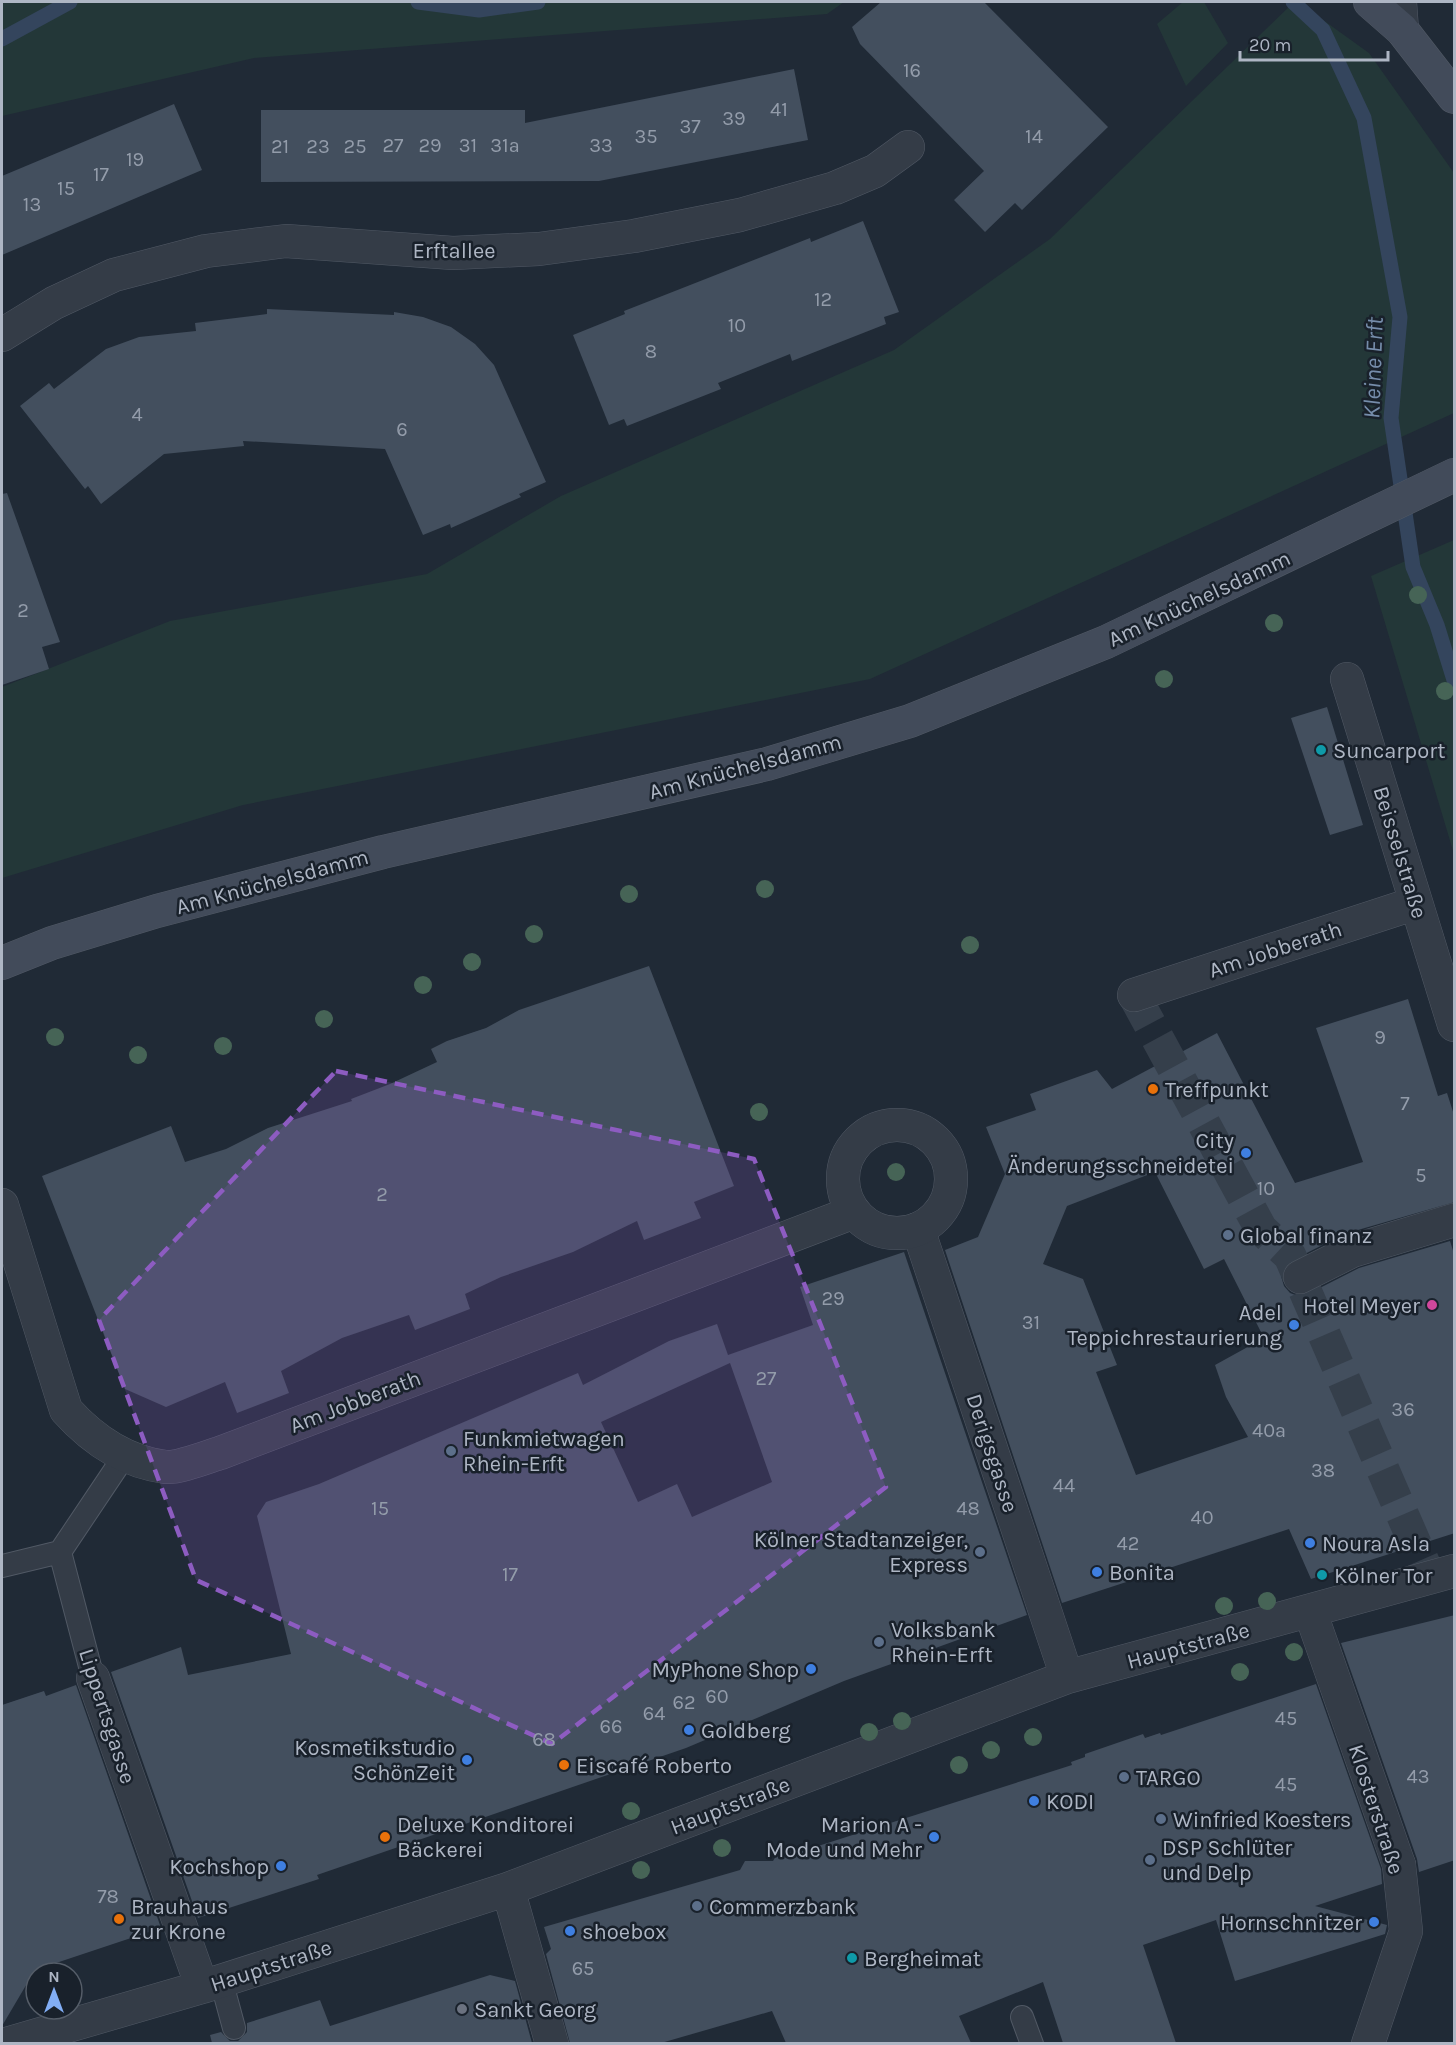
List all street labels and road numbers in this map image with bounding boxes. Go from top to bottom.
street label: Erftallee [412,238,496,264]
street label: Am Knüchelsdamm [1104,545,1295,653]
street label: Am Knüchelsdamm [646,729,844,805]
street label: Beisselstraße [1368,783,1432,922]
street label: Am Knüchelsdamm [173,844,371,920]
street label: Am Jobberath [1206,916,1345,984]
street label: Am Jobberath [286,1365,425,1439]
street label: Derigsgasse [961,1391,1023,1516]
street label: Hauptstraße [1124,1617,1252,1675]
street label: Lippertsgasse [73,1645,141,1787]
street label: Klosterstraße [1343,1741,1409,1878]
street label: Hauptstraße [667,1771,794,1841]
street label: Hauptstraße [207,1934,335,1998]

